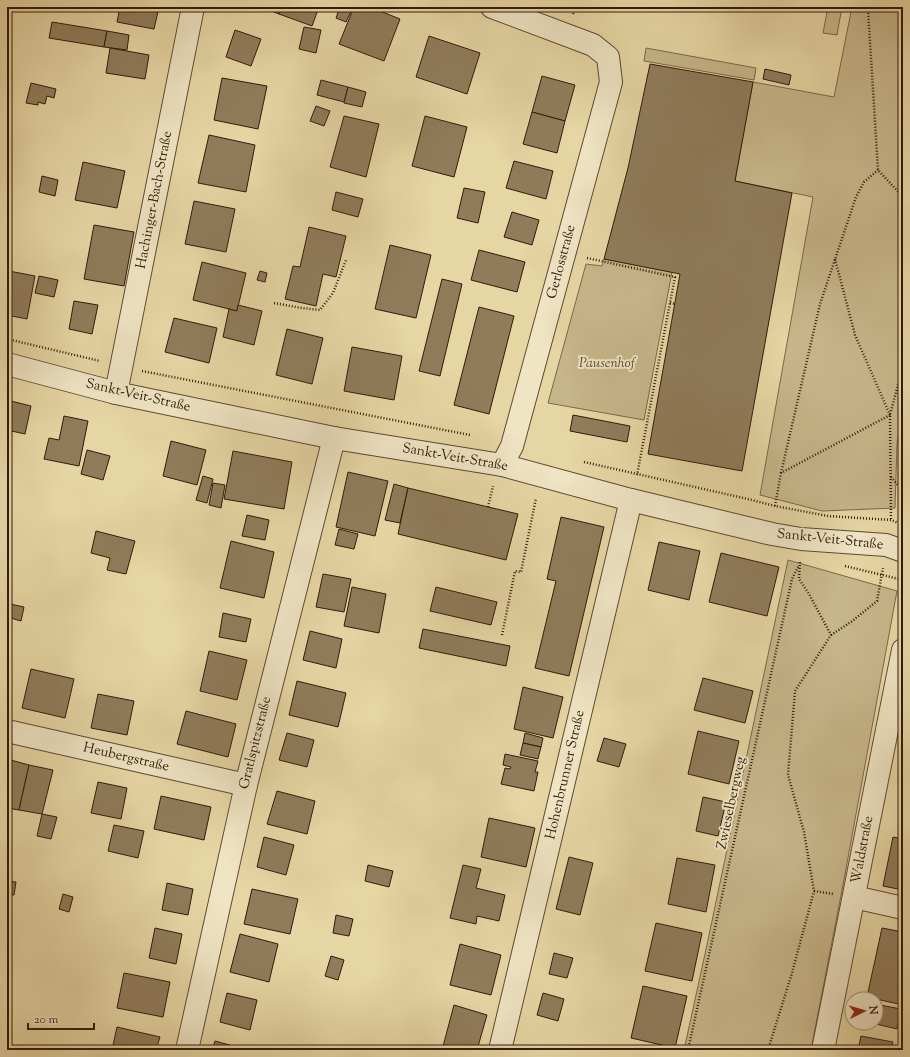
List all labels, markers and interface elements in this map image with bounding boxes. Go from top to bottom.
street label: Hachinger-Bach-Straße [132,129,178,271]
street label: Gerlosstraße [543,223,581,301]
park label: Pausenhof [579,354,637,374]
street label: Sankt-Veit-Straße [84,374,192,418]
street label: Sankt-Veit-Straße [401,439,509,477]
street label: Sankt-Veit-Straße [776,524,884,556]
street label: Gratlspitzstraße [235,695,277,791]
street label: Hohenbrunner Straße [541,708,591,842]
street label: Heubergstraße [81,738,171,778]
street label: Zwieselbergweg [712,755,752,851]
street label: Waldstraße [847,814,879,886]
north arrow [844,991,884,1031]
text: N [865,1004,881,1016]
scale bar [28,1005,94,1031]
text: 20 m [34,1011,59,1029]

